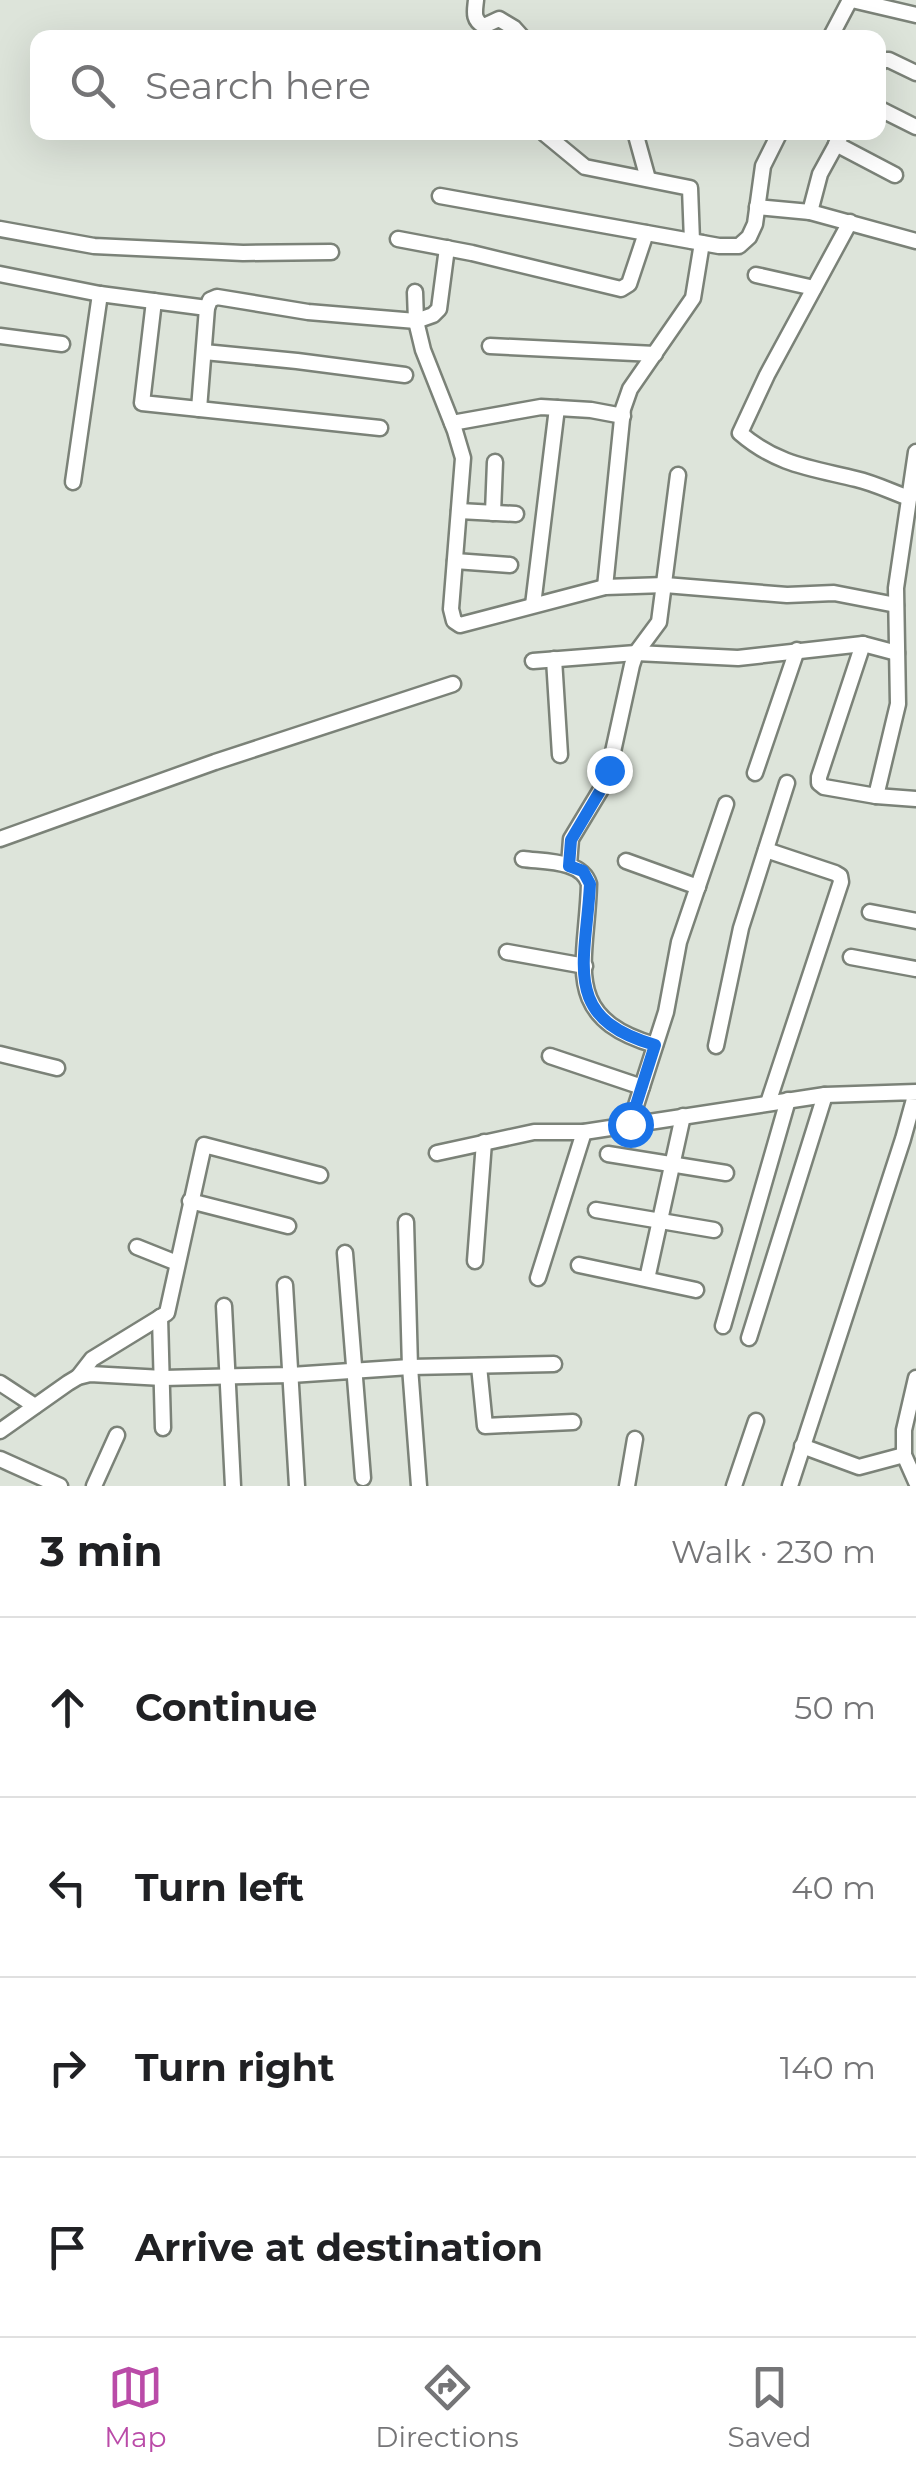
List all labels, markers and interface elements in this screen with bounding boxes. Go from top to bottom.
search box [30,30,886,140]
icon: search [65,58,120,113]
text: Search here [145,62,371,109]
route end [587,748,633,794]
route start [608,1102,654,1148]
text: 3 min [40,1525,162,1577]
text: Walk · 230 m [671,1532,876,1571]
icon: ahead [40,1680,95,1735]
text: Continue [135,1684,317,1731]
text: 50 m [794,1688,876,1727]
icon: left [40,1860,95,1915]
text: Turn left [135,1864,304,1911]
text: 40 m [791,1868,876,1907]
icon: right [40,2040,95,2095]
text: Turn right [135,2044,334,2091]
text: 140 m [780,2048,876,2087]
icon: arrive [40,2220,95,2275]
text: Arrive at destination [135,2224,543,2271]
tab: Map [104,2360,167,2454]
tab: Directions [375,2360,519,2454]
tab: Saved [727,2360,812,2454]

